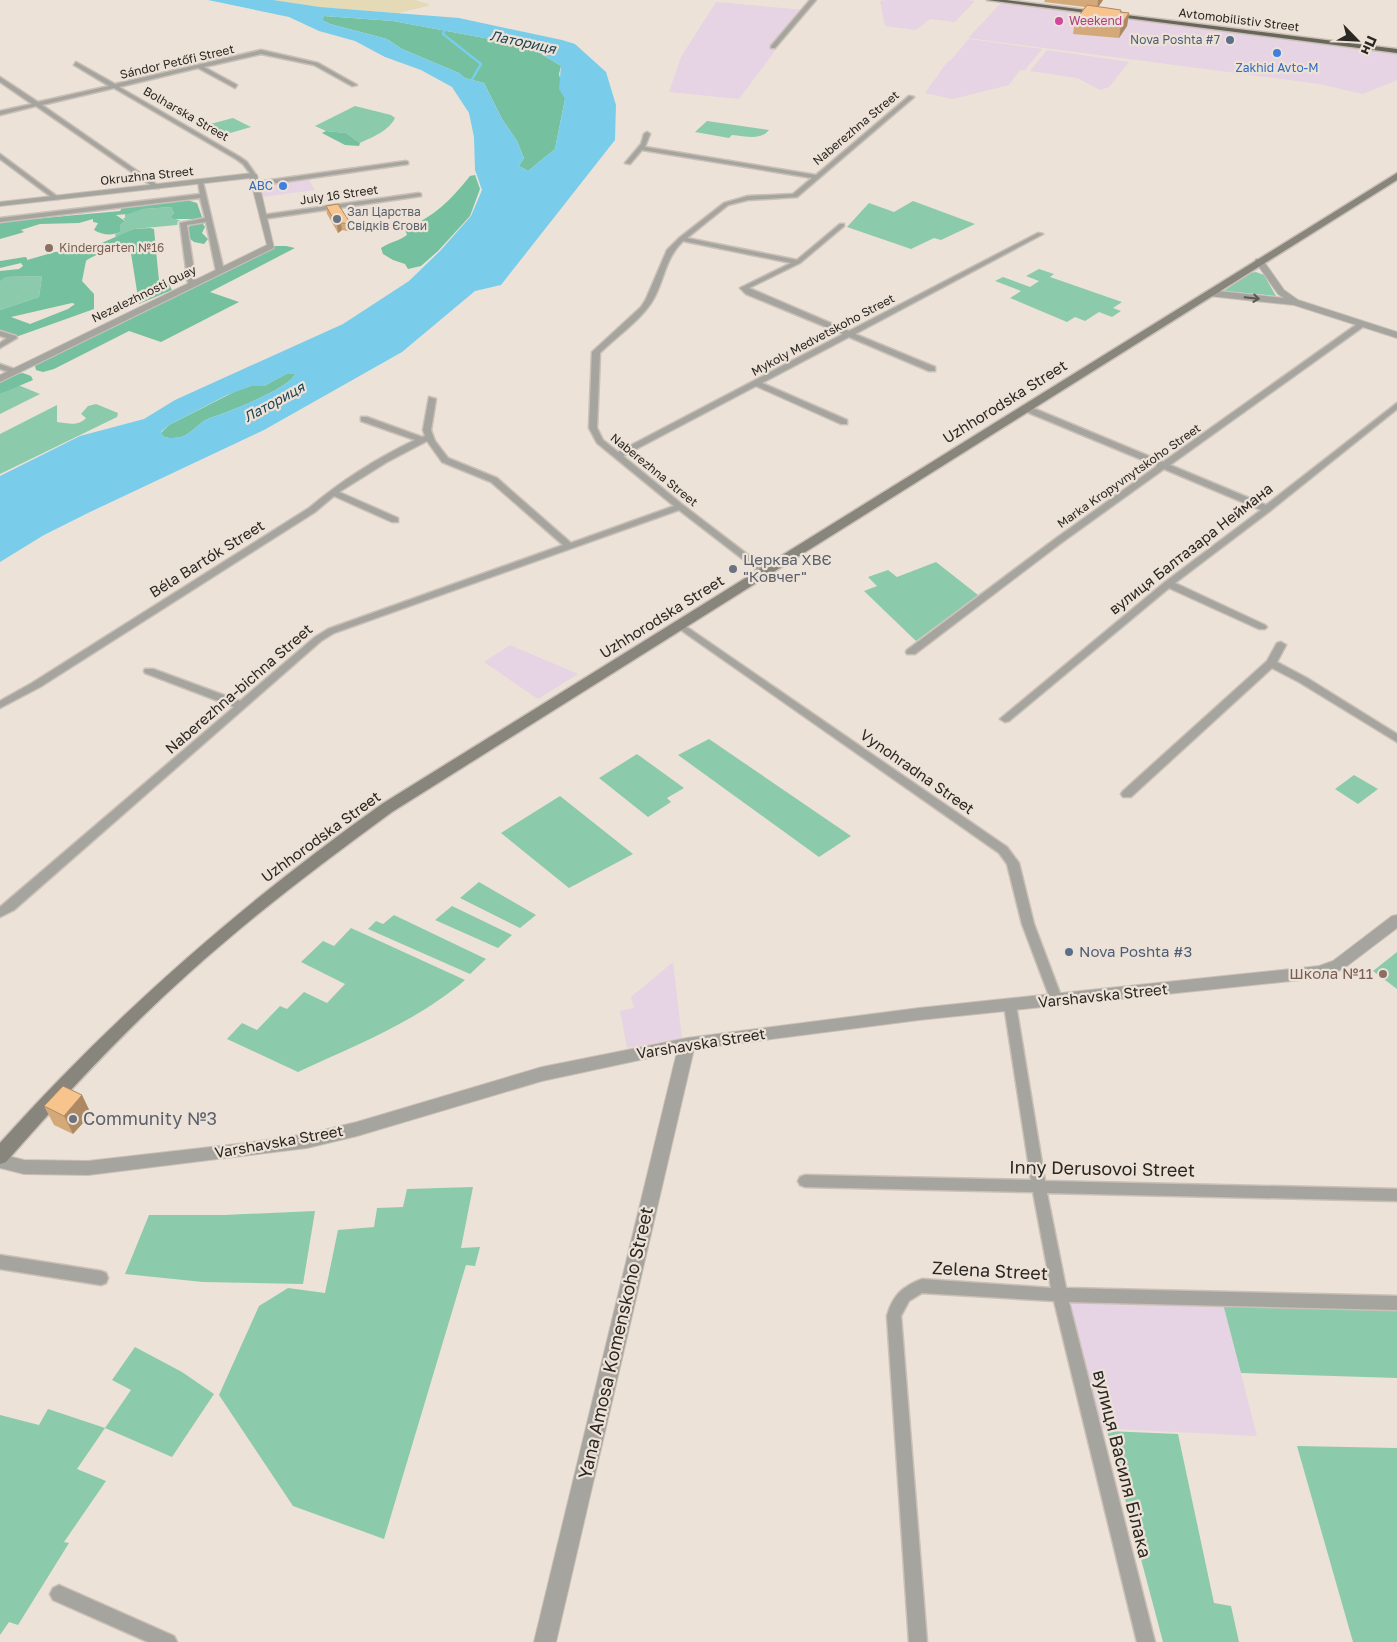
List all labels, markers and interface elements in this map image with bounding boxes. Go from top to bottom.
street label: Avtomobilistiv Street [1178,5,1300,34]
place label: Weekend [1069,13,1122,28]
marker: Weekend [1053,15,1065,27]
north arrow [1332,15,1382,65]
water label: Латориця [489,26,559,57]
place label: Nova Poshta #7 [1130,32,1220,47]
text: Пн [1358,33,1381,58]
marker: Nova Poshta #7 [1224,34,1236,46]
street label: Sándor Petőfi Street [118,41,236,82]
marker: Zakhid Avto-M [1271,47,1283,59]
place label: Zakhid Avto-M [1235,60,1319,75]
street label: Bolharska Street [141,83,232,144]
street label: Naberezhna Street [810,87,902,168]
street label: Okruzhna Street [100,163,195,188]
place label: ABC [249,178,273,193]
marker: ABC [277,180,289,192]
street label: July 16 Street [299,182,379,207]
place label: Зал Царства Свідків Єгови [347,204,427,233]
marker: Зал Царства Свідків Єгови [331,213,343,225]
place label: Kindergarten №16 [59,240,164,255]
marker: Kindergarten №16 [43,242,55,254]
street label: Nezalezhnosti Quay [89,262,199,325]
street label: Mykoly Medvetskoho Street [749,290,897,379]
one-way arrow [1244,293,1260,303]
street label: Uzhhorodska Street [939,356,1070,447]
water label: Латориця [240,377,308,425]
street label: Marka Kropyvnytskoho Street [1054,420,1203,531]
street label: Naberezhna Street [608,430,701,510]
street label: вулиця Балтазара Неймана [1105,479,1276,618]
street label: Béla Bartók Street [146,516,267,601]
place label: Церква ХВЄ "Ковчег" [743,550,832,585]
marker: Церква ХВЄ "Ковчег" [727,563,739,575]
street label: Uzhhorodska Street [596,571,727,662]
street label: Naberezhna-bichna Street [161,619,316,757]
street label: Vynohradna Street [857,725,978,817]
street label: Uzhhorodska Street [257,787,384,885]
place label: Nova Poshta #3 [1079,942,1192,960]
marker: Nova Poshta #3 [1063,946,1075,958]
place label: Школа №11 [1289,964,1373,982]
marker: Школа №11 [1377,968,1389,980]
street label: Varshavska Street [1037,979,1169,1011]
street label: Varshavska Street [635,1024,767,1062]
place label: Community №3 [83,1107,217,1129]
marker: Community №3 [67,1113,79,1125]
street label: Varshavska Street [213,1121,344,1161]
street label: Inny Derusovoi Street [1009,1155,1195,1181]
street label: Yana Amosa Komenskoho Street [573,1204,657,1481]
street label: Zelena Street [932,1256,1049,1284]
street label: вулиця Василя Білака [1089,1367,1157,1560]

